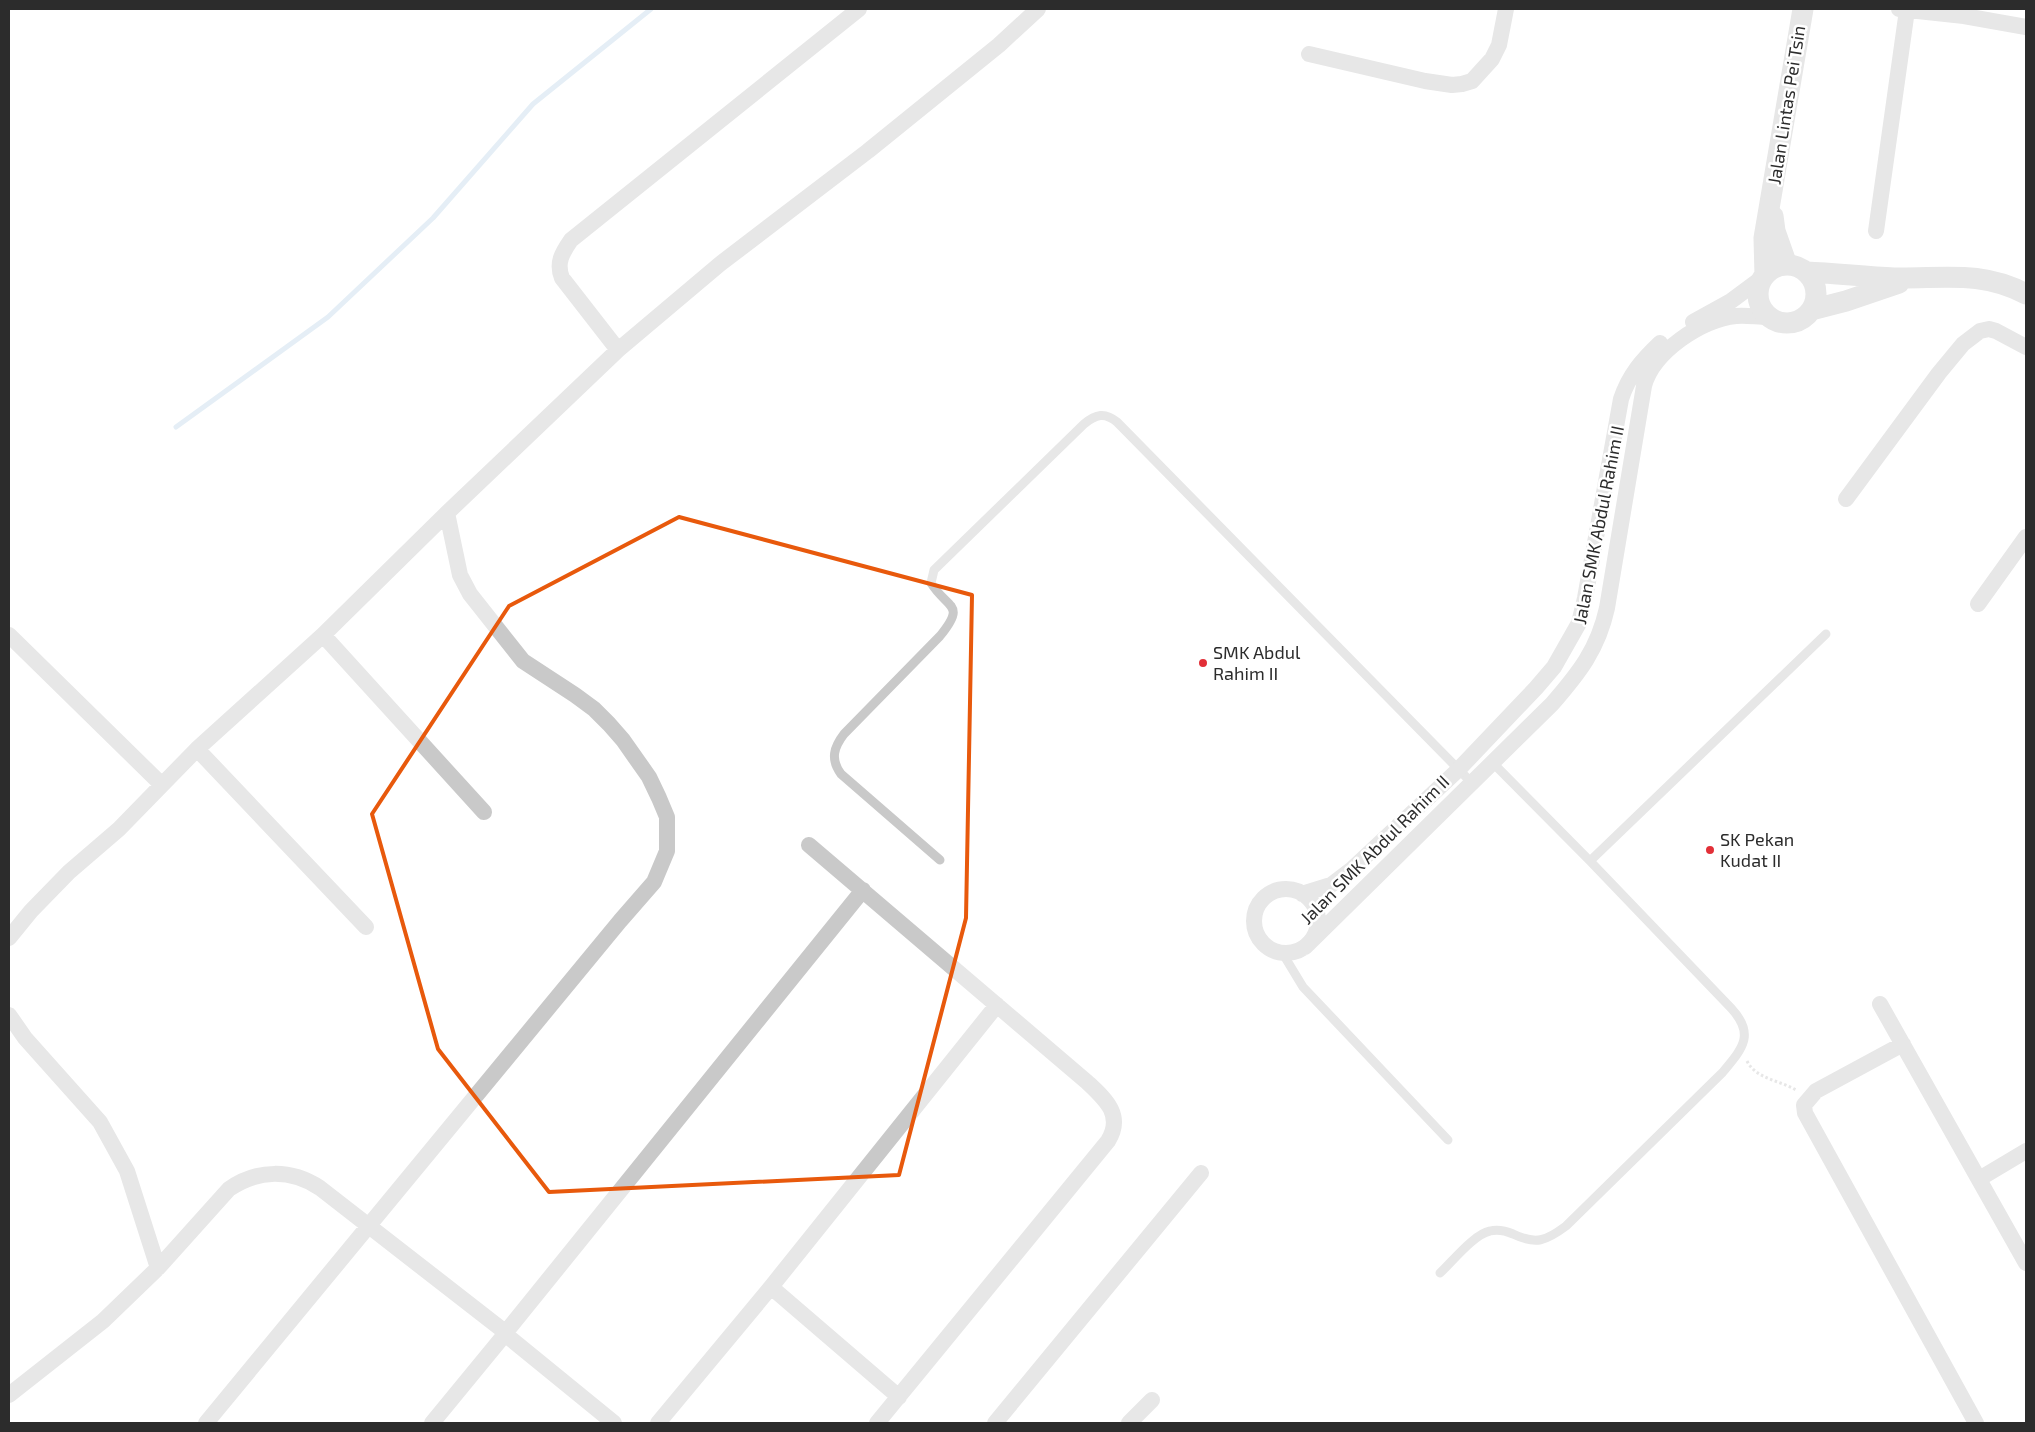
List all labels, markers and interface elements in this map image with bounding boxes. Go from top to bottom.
street label: Jalan Lintas Pei Tsin [1763,24,1809,186]
street label: Jalan SMK Abdul Rahim II [1568,424,1628,626]
place label: SMK Abdul Rahim II [1213,641,1301,684]
marker: SMK Abdul Rahim II [1197,657,1209,669]
street label: Jalan SMK Abdul Rahim II [1295,770,1453,928]
place label: SK Pekan Kudat II [1720,828,1794,871]
marker: SK Pekan Kudat II [1704,844,1716,856]

